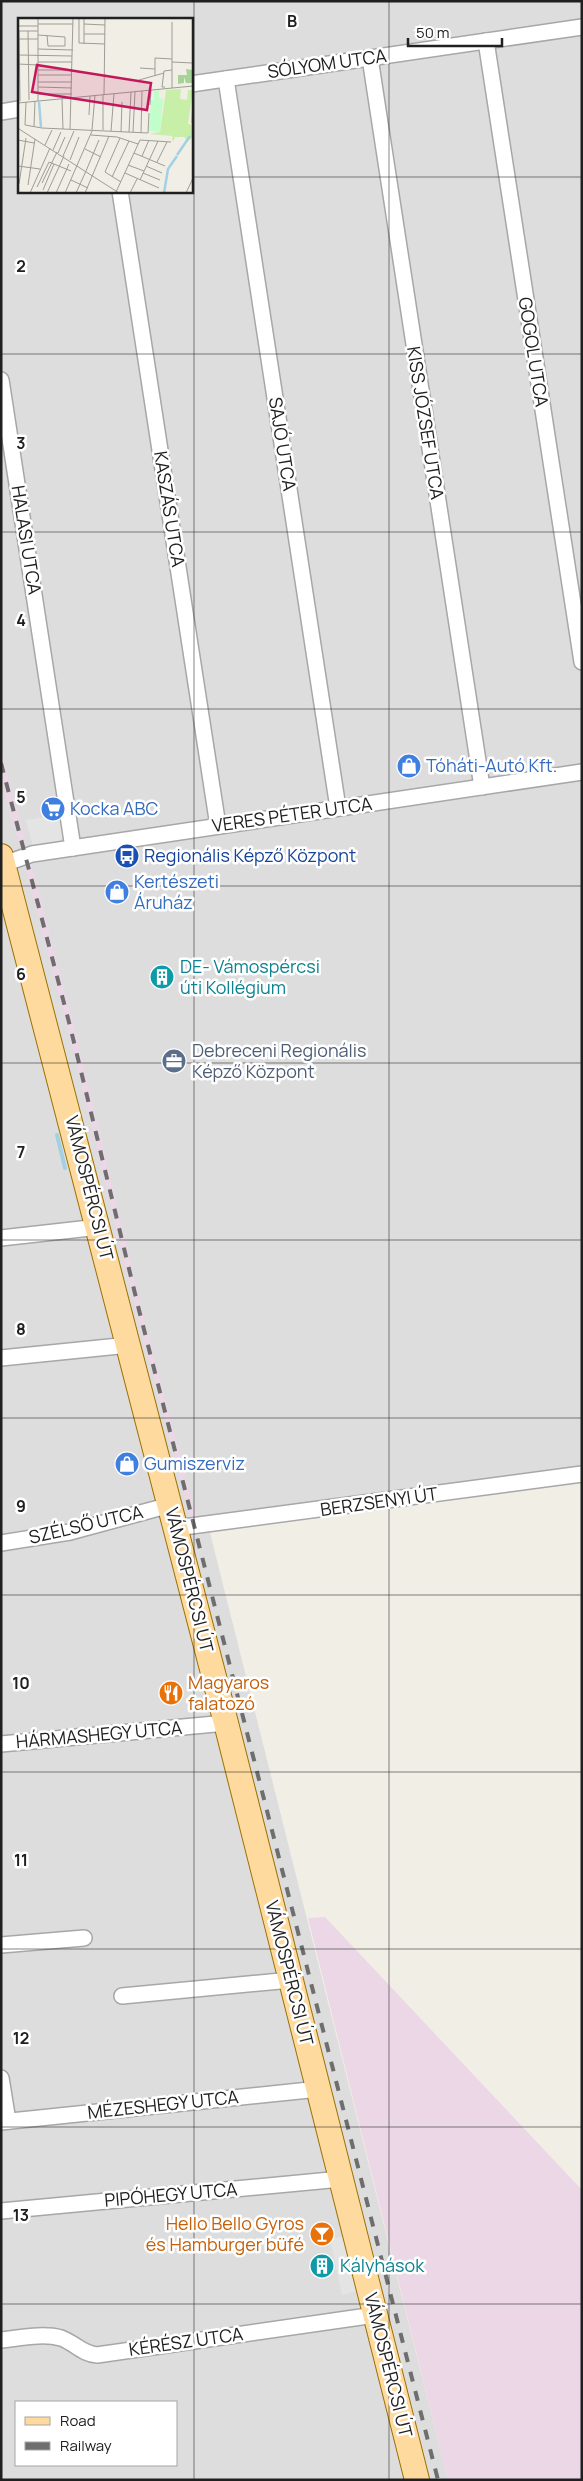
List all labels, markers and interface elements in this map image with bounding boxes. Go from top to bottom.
text: B [287,10,297,32]
scale bar [408,15,502,47]
inset map [18,18,192,192]
text: 50 m [416,22,450,43]
street label: SÓLYOM UTCA [266,43,388,83]
text: 2 [16,255,26,277]
street label: GOGOL UTCA [513,295,555,409]
street label: KISS JÓZSEF UTCA [402,345,450,502]
street label: SAJÓ UTCA [264,395,302,493]
text: 3 [16,432,26,454]
street label: KASZÁS UTCA [149,449,191,569]
street label: HALASI UTCA [7,484,48,597]
text: 4 [16,609,26,631]
shop icon: Tóháti-Autó Kft. [396,753,422,779]
place label: Tóháti-Autó Kft. [426,753,557,777]
text: 5 [16,786,26,808]
street label: VERES PÉTER UTCA [210,791,374,837]
supermarket icon: Kocka ABC [40,796,66,822]
place label: Kocka ABC [70,796,159,820]
bus stop icon: Regionális Képző Központ [114,843,140,869]
place label: Regionális Képző Központ [144,843,356,867]
place label: Kertészeti Áruház [134,869,219,914]
shop icon: Kertészeti Áruház [104,879,130,905]
place label: DE- Vámospércsi úti Kollégium [180,954,320,999]
text: 6 [16,963,26,985]
building icon: DE- Vámospércsi úti Kollégium [149,964,175,990]
place label: Debreceni Regionális Képző Központ [192,1038,366,1083]
office icon: Debreceni Regionális Képző Központ [161,1048,187,1074]
street label: VÁMOSPÉRCSI ÚT [60,1113,120,1263]
text: 7 [17,1141,25,1163]
text: 8 [16,1318,26,1340]
shop icon: Gumiszerviz [114,1451,140,1477]
place label: Gumiszerviz [144,1451,245,1475]
street label: BERZSENYI ÚT [319,1481,439,1521]
text: 9 [16,1495,26,1517]
street label: SZÉLSŐ UTCA [26,1499,146,1549]
street label: VÁMOSPÉRCSI ÚT [160,1505,220,1655]
place label: Magyaros falatozó [188,1670,269,1715]
text: 10 [12,1672,30,1694]
restaurant icon: Magyaros falatozó [158,1680,184,1706]
street label: HÁRMASHEGY UTCA [15,1715,184,1753]
text: 11 [14,1849,28,1871]
street label: VÁMOSPÉRCSI ÚT [260,1898,320,2048]
text: 12 [13,2027,29,2049]
street label: MÉZESHEGY UTCA [86,2084,240,2124]
street label: PIPÓHEGY UTCA [103,2176,239,2212]
text: 13 [13,2204,29,2226]
place label: Hello Bello Gyros és Hamburger büfé [146,2211,304,2256]
bar icon: Hello Bello Gyros és Hamburger büfé [309,2221,335,2247]
building icon: Kályhások [309,2253,335,2279]
place label: Kályhások [340,2253,425,2277]
street label: VÁMOSPÉRCSI ÚT [359,2290,419,2440]
street label: KÉRÉSZ UTCA [127,2321,245,2361]
legend [15,2401,178,2466]
text: Road [60,2410,96,2431]
text: Railway [60,2435,112,2456]

